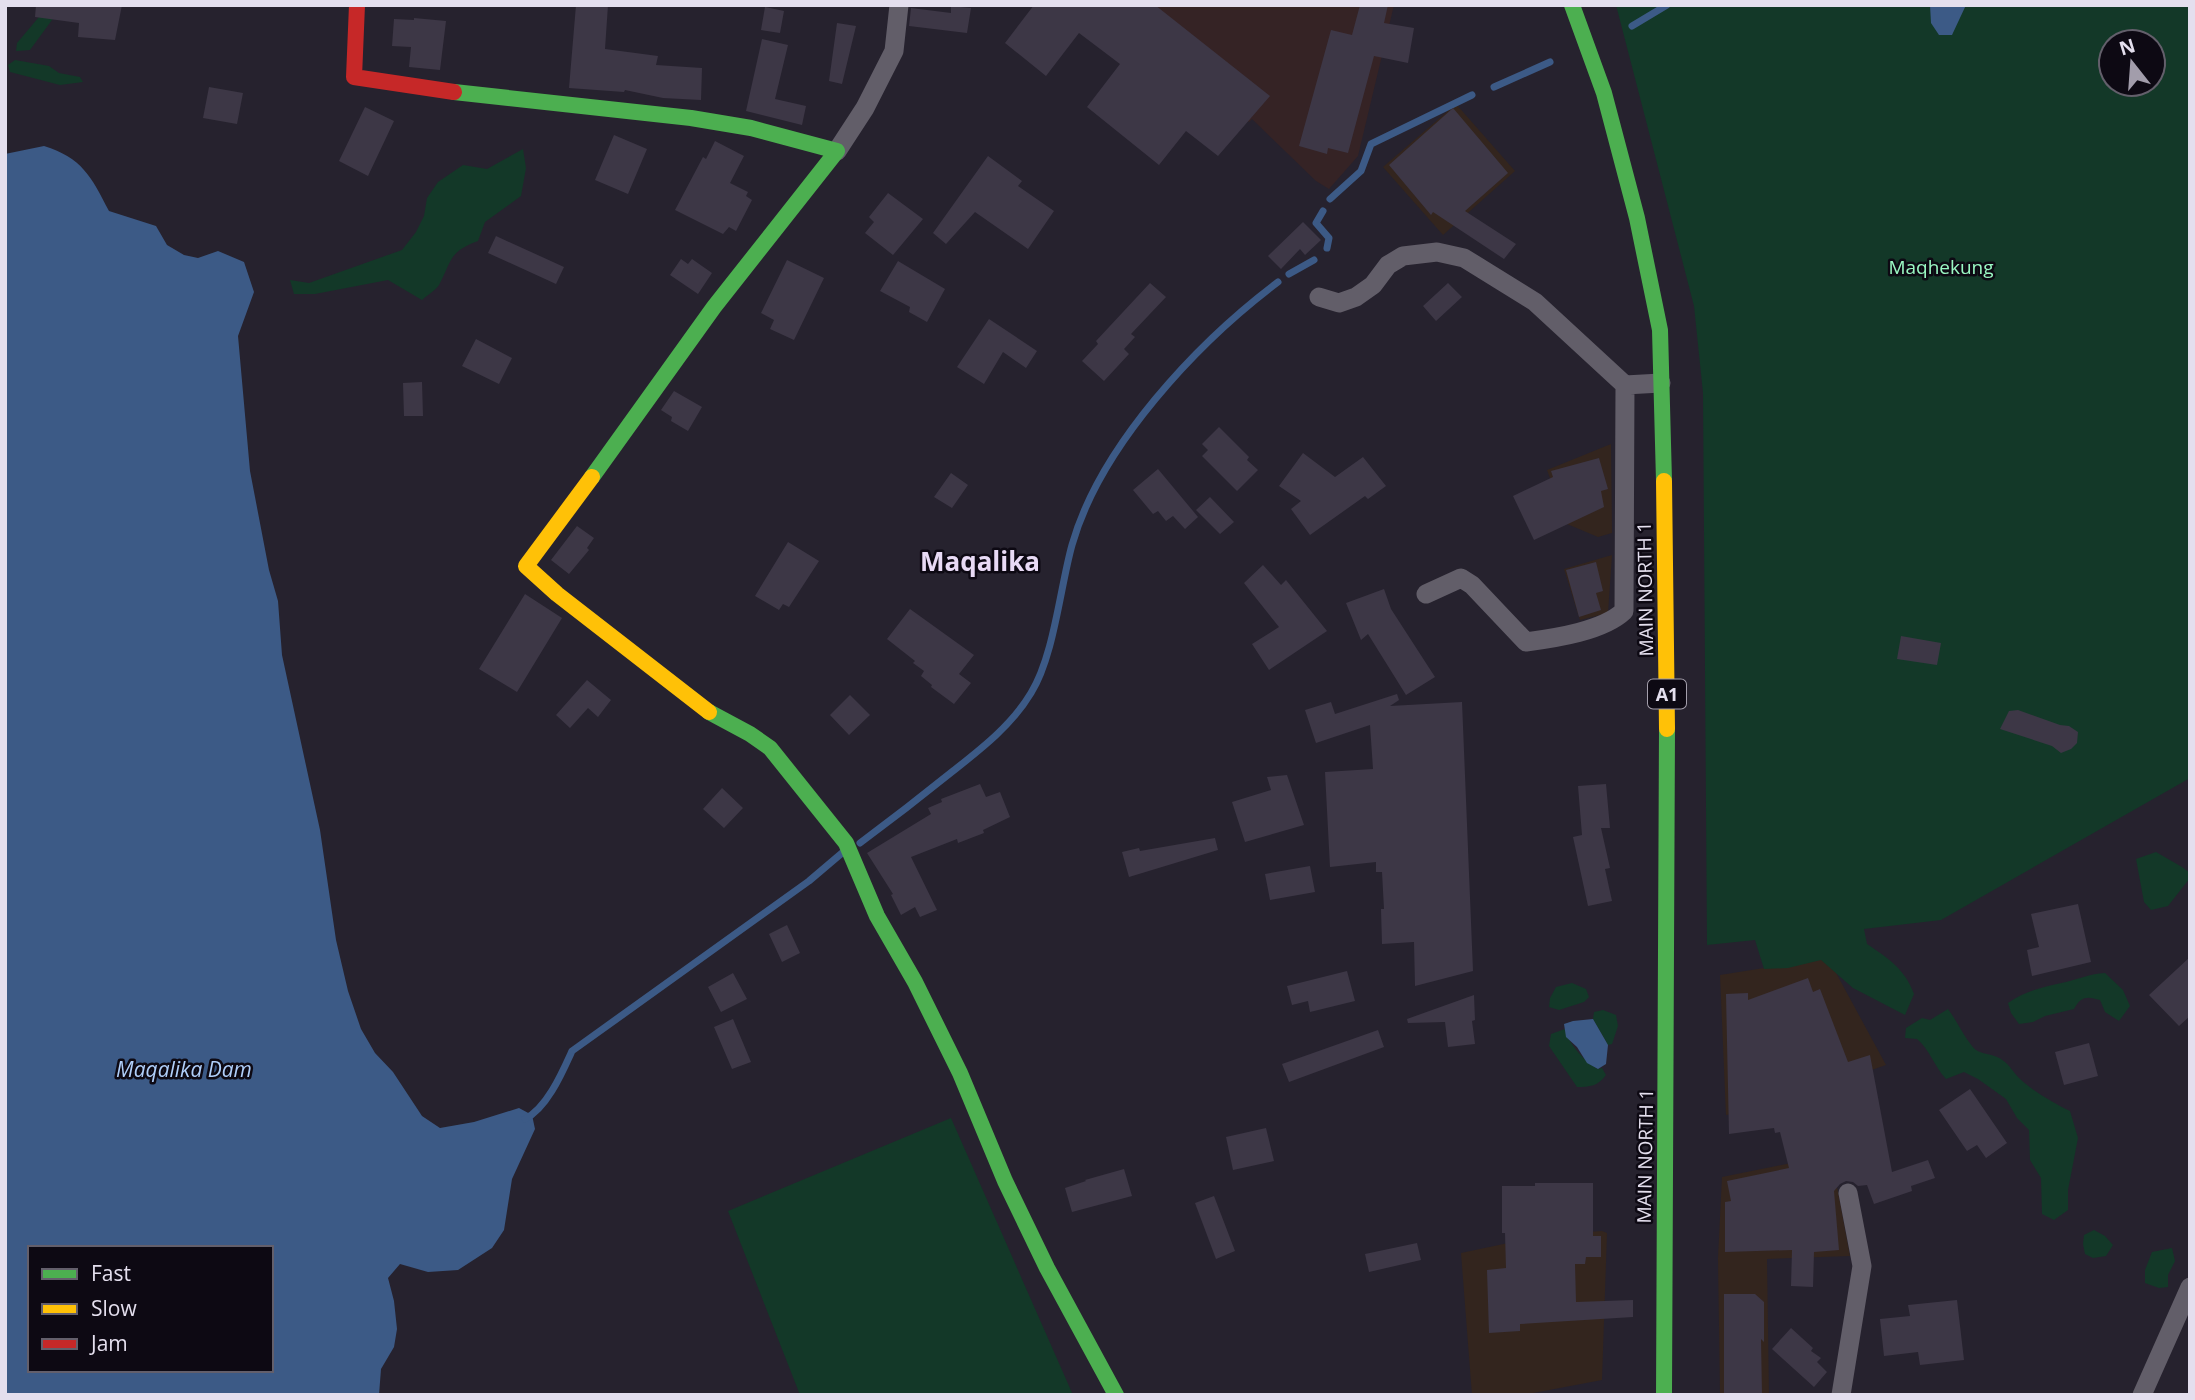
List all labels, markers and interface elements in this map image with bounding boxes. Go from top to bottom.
north arrow [2097,28,2167,98]
text: N [2116,32,2138,61]
park label: Maqhekung [1888,254,1994,280]
street label: MAIN NORTH 1 [1631,521,1659,657]
district label: Maqalika [920,543,1040,579]
road number: A1 [1648,680,1686,708]
water label: Maqalika Dam [116,1055,252,1083]
street label: MAIN NORTH 1 [1631,1088,1659,1224]
legend [28,1246,273,1372]
text: Fast [91,1259,131,1287]
text: Slow [91,1294,137,1322]
text: Jam [89,1329,128,1357]

